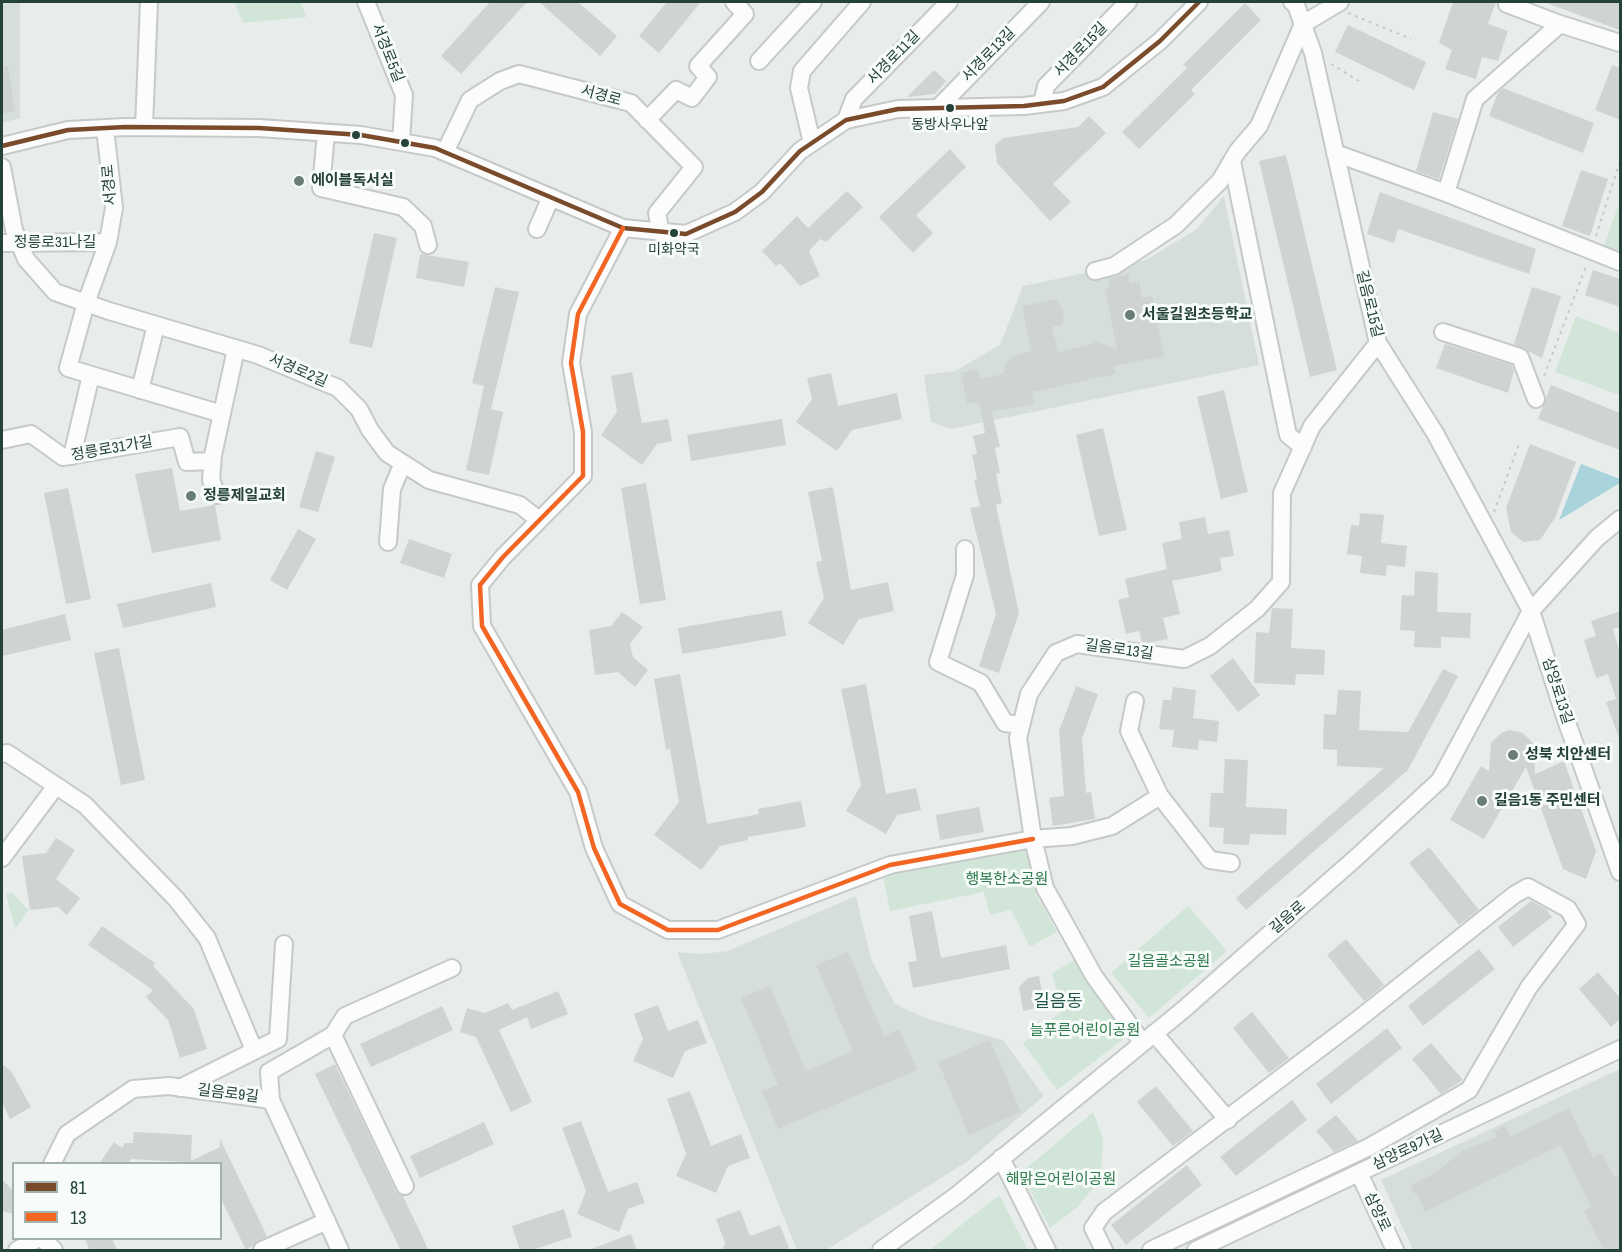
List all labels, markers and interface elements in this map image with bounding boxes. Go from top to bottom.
street label: 서경로15길 [1051,19,1111,81]
street label: 서경로5길 [367,21,407,85]
street label: 서경로13길 [959,24,1019,86]
street label: 서경로11길 [864,27,924,89]
street label: 서경로 [579,82,623,110]
marker: 동방사우나앞 [944,102,956,114]
place label: 동방사우나앞 [911,117,989,133]
unlabelled marker [350,129,362,141]
unlabelled marker [399,137,411,149]
street label: 서경로 [99,164,121,206]
place label: 에이블독서실 [311,172,394,190]
marker: 에이블독서실 [292,174,306,188]
marker: 미화약국 [668,227,680,239]
street label: 정릉로31나길 [14,234,96,252]
place label: 미화약국 [648,242,700,258]
street label: 길음로15길 [1352,268,1386,340]
place label: 서울길원초등학교 [1142,306,1252,324]
marker: 서울길원초등학교 [1123,308,1137,322]
street label: 서경로2길 [266,351,330,391]
street label: 정릉로31가길 [70,433,154,465]
place label: 정릉제일교회 [203,487,286,505]
marker: 정릉제일교회 [184,489,198,503]
street label: 길음로13길 [1084,636,1154,664]
street label: 삼양로13길 [1538,655,1576,727]
place label: 성북 치안센터 [1525,746,1611,764]
marker: 성북 치안센터 [1506,748,1520,762]
place label: 길음1동 주민센터 [1494,792,1601,810]
marker: 길음1동 주민센터 [1475,794,1489,808]
park label: 행복한소공원 [966,871,1048,889]
street label: 길음로 [1266,898,1310,938]
park label: 길음골소공원 [1128,953,1210,971]
district label: 길음동 [1033,991,1083,1013]
park label: 늘푸른어린이공원 [1030,1022,1140,1040]
street label: 길음로9길 [196,1081,260,1107]
street label: 삼양로9가길 [1370,1126,1446,1174]
legend [12,1162,222,1240]
park label: 해맑은어린이공원 [1006,1171,1116,1189]
text: 81 [70,1175,86,1200]
street label: 삼양로 [1360,1189,1394,1235]
text: 13 [70,1205,86,1230]

